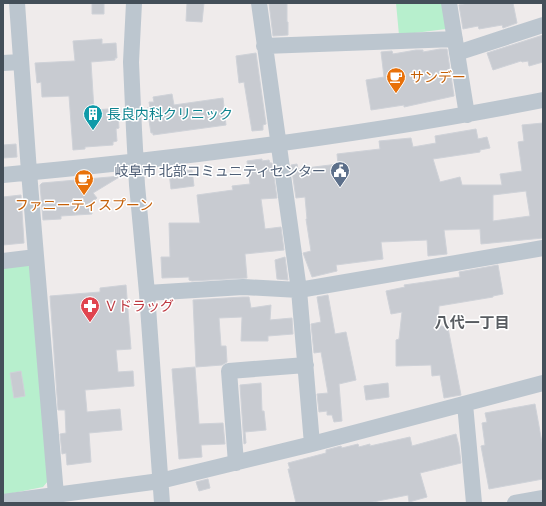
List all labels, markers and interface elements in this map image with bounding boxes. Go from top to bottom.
cafe icon: サンデー [385,66,407,94]
place label: サンデー [410,70,466,85]
building icon: 長良内科クリニック [82,103,104,131]
place label: 長良内科クリニック [107,107,233,122]
public building icon: 岐阜市 北部コミュニティセンター [329,160,351,188]
place label: 岐阜市 北部コミュニティセンター [115,163,326,179]
cafe icon: ファニーティスプーン [73,168,95,196]
place label: ファニーティスプーン [15,198,153,213]
pharmacy icon: Ｖドラッグ [79,295,101,323]
place label: Ｖドラッグ [104,299,174,314]
district label: 八代一丁目 [434,314,510,331]

